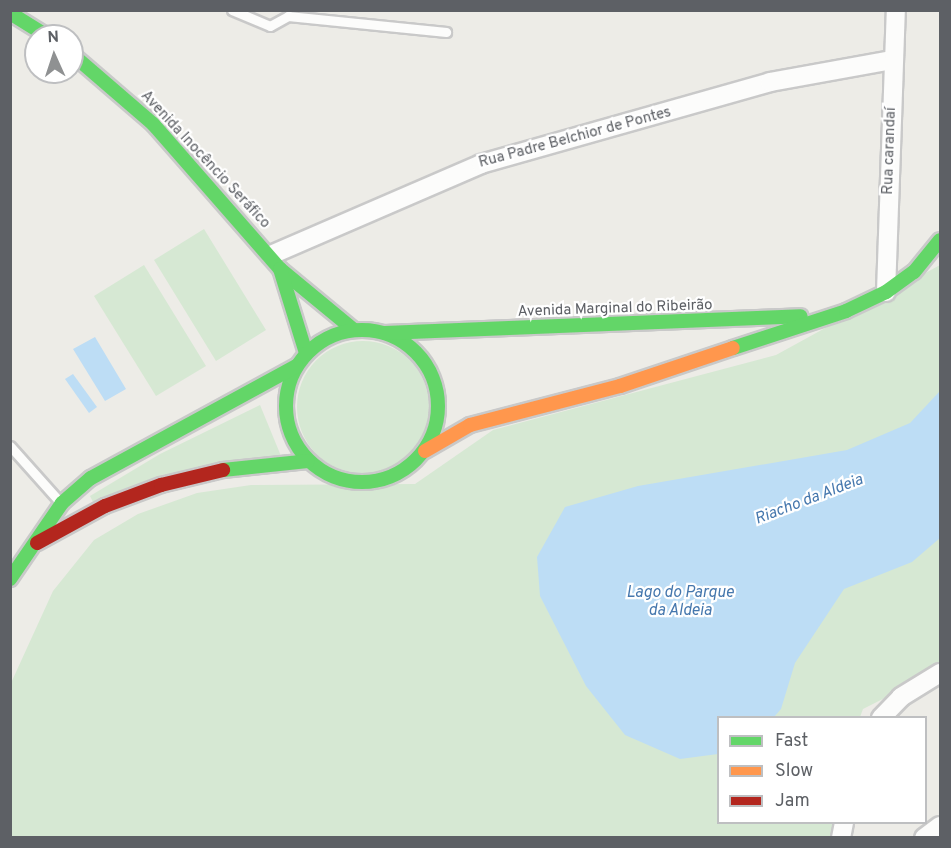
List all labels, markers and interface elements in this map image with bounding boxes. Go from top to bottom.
north arrow [24,24,84,84]
text: N [47,28,59,48]
street label: Avenida Inocêncio Seráfico [136,87,274,233]
street label: Rua Padre Belchior de Pontes [477,104,673,172]
street label: Rua carandaí [879,107,901,195]
street label: Avenida Marginal do Ribeirão [517,297,713,321]
water label: Riacho da Aldeia [752,470,866,530]
water label: Lago do Parque da Aldeia [626,583,734,621]
legend [717,716,927,824]
text: Fast [775,730,808,753]
text: Slow [775,760,813,783]
text: Jam [775,790,810,813]

